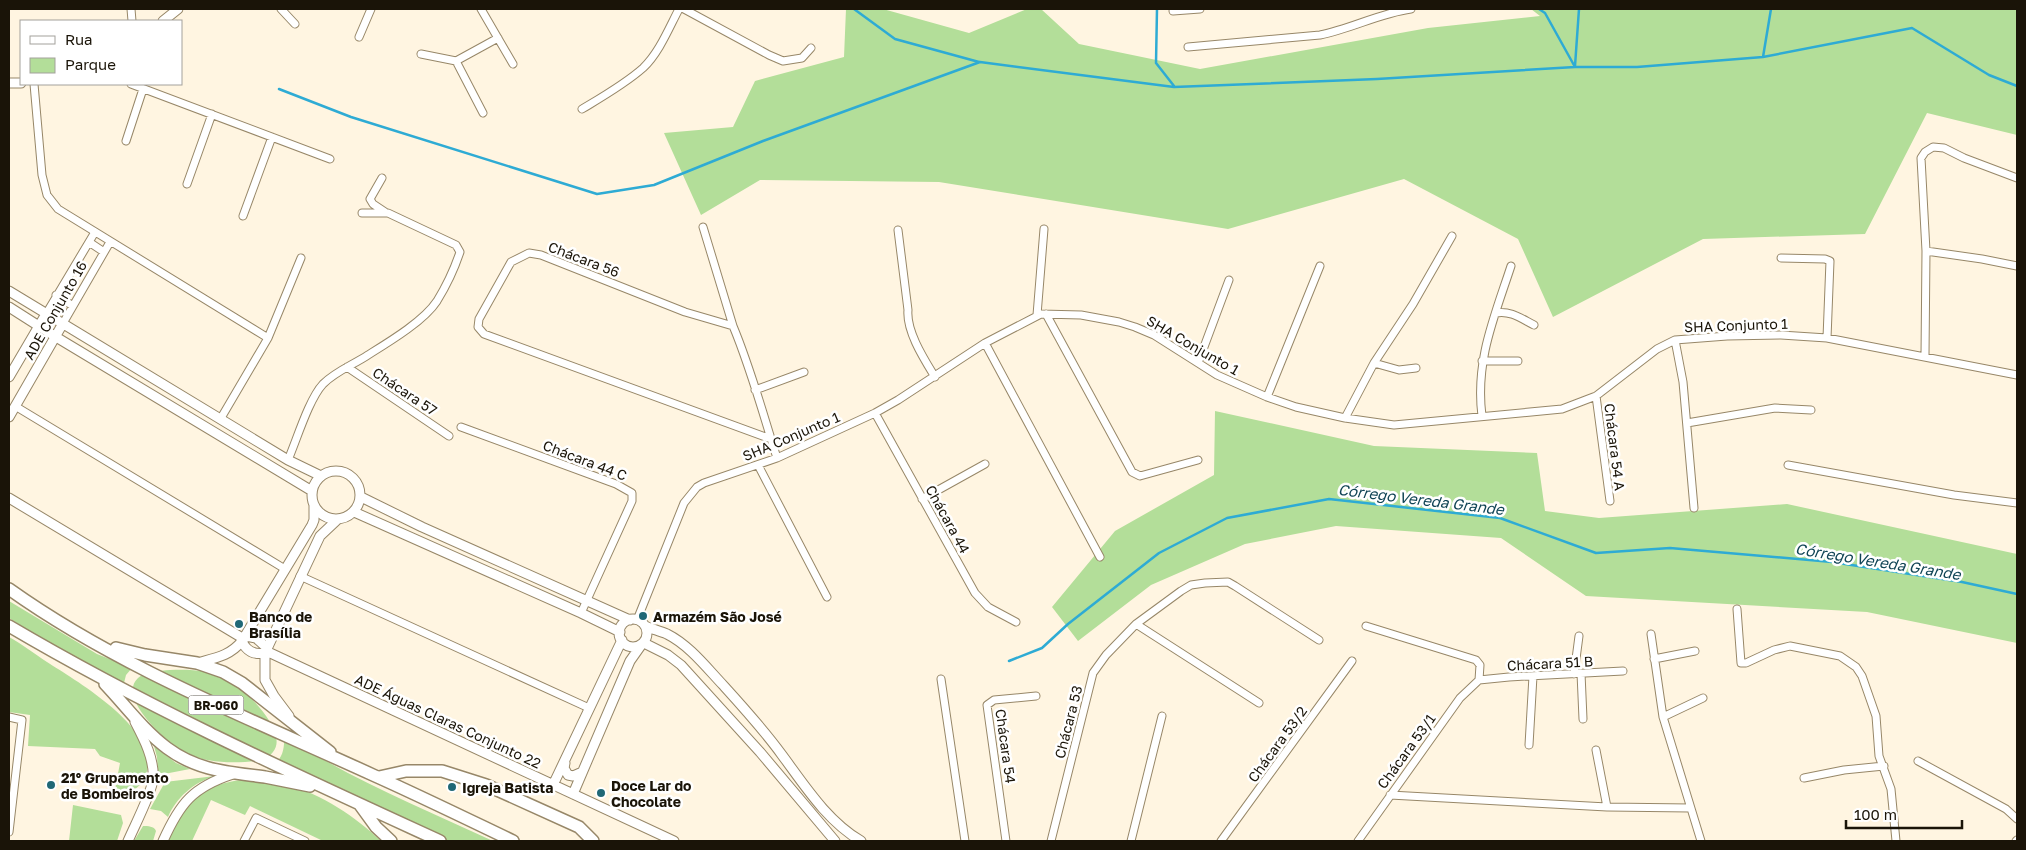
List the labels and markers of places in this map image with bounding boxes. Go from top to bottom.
place label: Banco de Brasília [249,608,312,641]
place label: Armazém São José [653,608,782,625]
marker: Armazém São José [637,610,649,622]
marker: Banco de Brasília [233,618,245,630]
place label: 21° Grupamento de Bombeiros [61,769,169,802]
place label: Doce Lar do Chocolate [611,777,691,810]
marker: 21° Grupamento de Bombeiros [45,779,57,791]
place label: Igreja Batista [462,779,553,796]
marker: Igreja Batista [446,781,458,793]
marker: Doce Lar do Chocolate [595,787,607,799]

